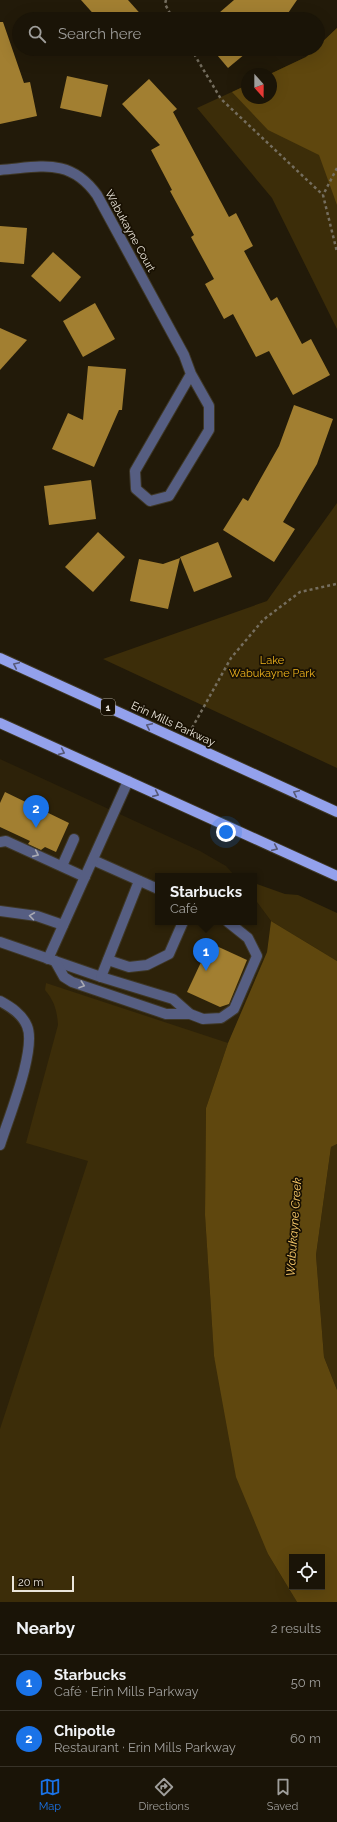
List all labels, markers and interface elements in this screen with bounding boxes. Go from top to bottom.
search box [12,12,325,56]
icon: search [26,23,48,45]
text: Search here [58,25,141,43]
north arrow [241,68,277,104]
street label: Wabukayne Court [102,188,158,275]
park label: Lake Wabukayne Park [229,654,315,680]
one-way arrow [12,662,20,670]
road number: 1 [101,699,115,715]
street label: Erin Mills Parkway [129,699,217,749]
one-way arrow [145,723,153,731]
one-way arrow [58,747,65,755]
one-way arrow [152,789,160,797]
one-way arrow [293,790,301,798]
pin: 2 [23,795,49,828]
your location [216,822,236,842]
one-way arrow [270,843,278,851]
one-way arrow [32,850,39,858]
popup [155,873,257,925]
text: Starbucks [170,883,242,901]
text: Café [170,901,198,916]
one-way arrow [29,912,35,921]
pin: 1 [193,938,219,971]
one-way arrow [79,981,86,989]
water label: Wabukayne Creek [284,1177,304,1277]
map controls [289,1554,325,1590]
button: locate [289,1554,325,1590]
scale bar [12,1574,74,1593]
text: 20 m [18,1576,43,1589]
text: Nearby [16,1618,75,1638]
text: 2 results [271,1621,321,1636]
text: Starbucks [54,1666,126,1684]
text: 1 [26,1675,32,1690]
text: 50 m [291,1675,321,1690]
text: Café · Erin Mills Parkway [54,1684,199,1699]
text: Chipotle [54,1722,115,1740]
text: 2 [25,1731,33,1746]
text: 60 m [290,1731,321,1746]
text: Restaurant · Erin Mills Parkway [54,1740,236,1755]
tab: Map [39,1776,61,1813]
tab: Directions [139,1776,189,1813]
tab: Saved [267,1776,298,1813]

